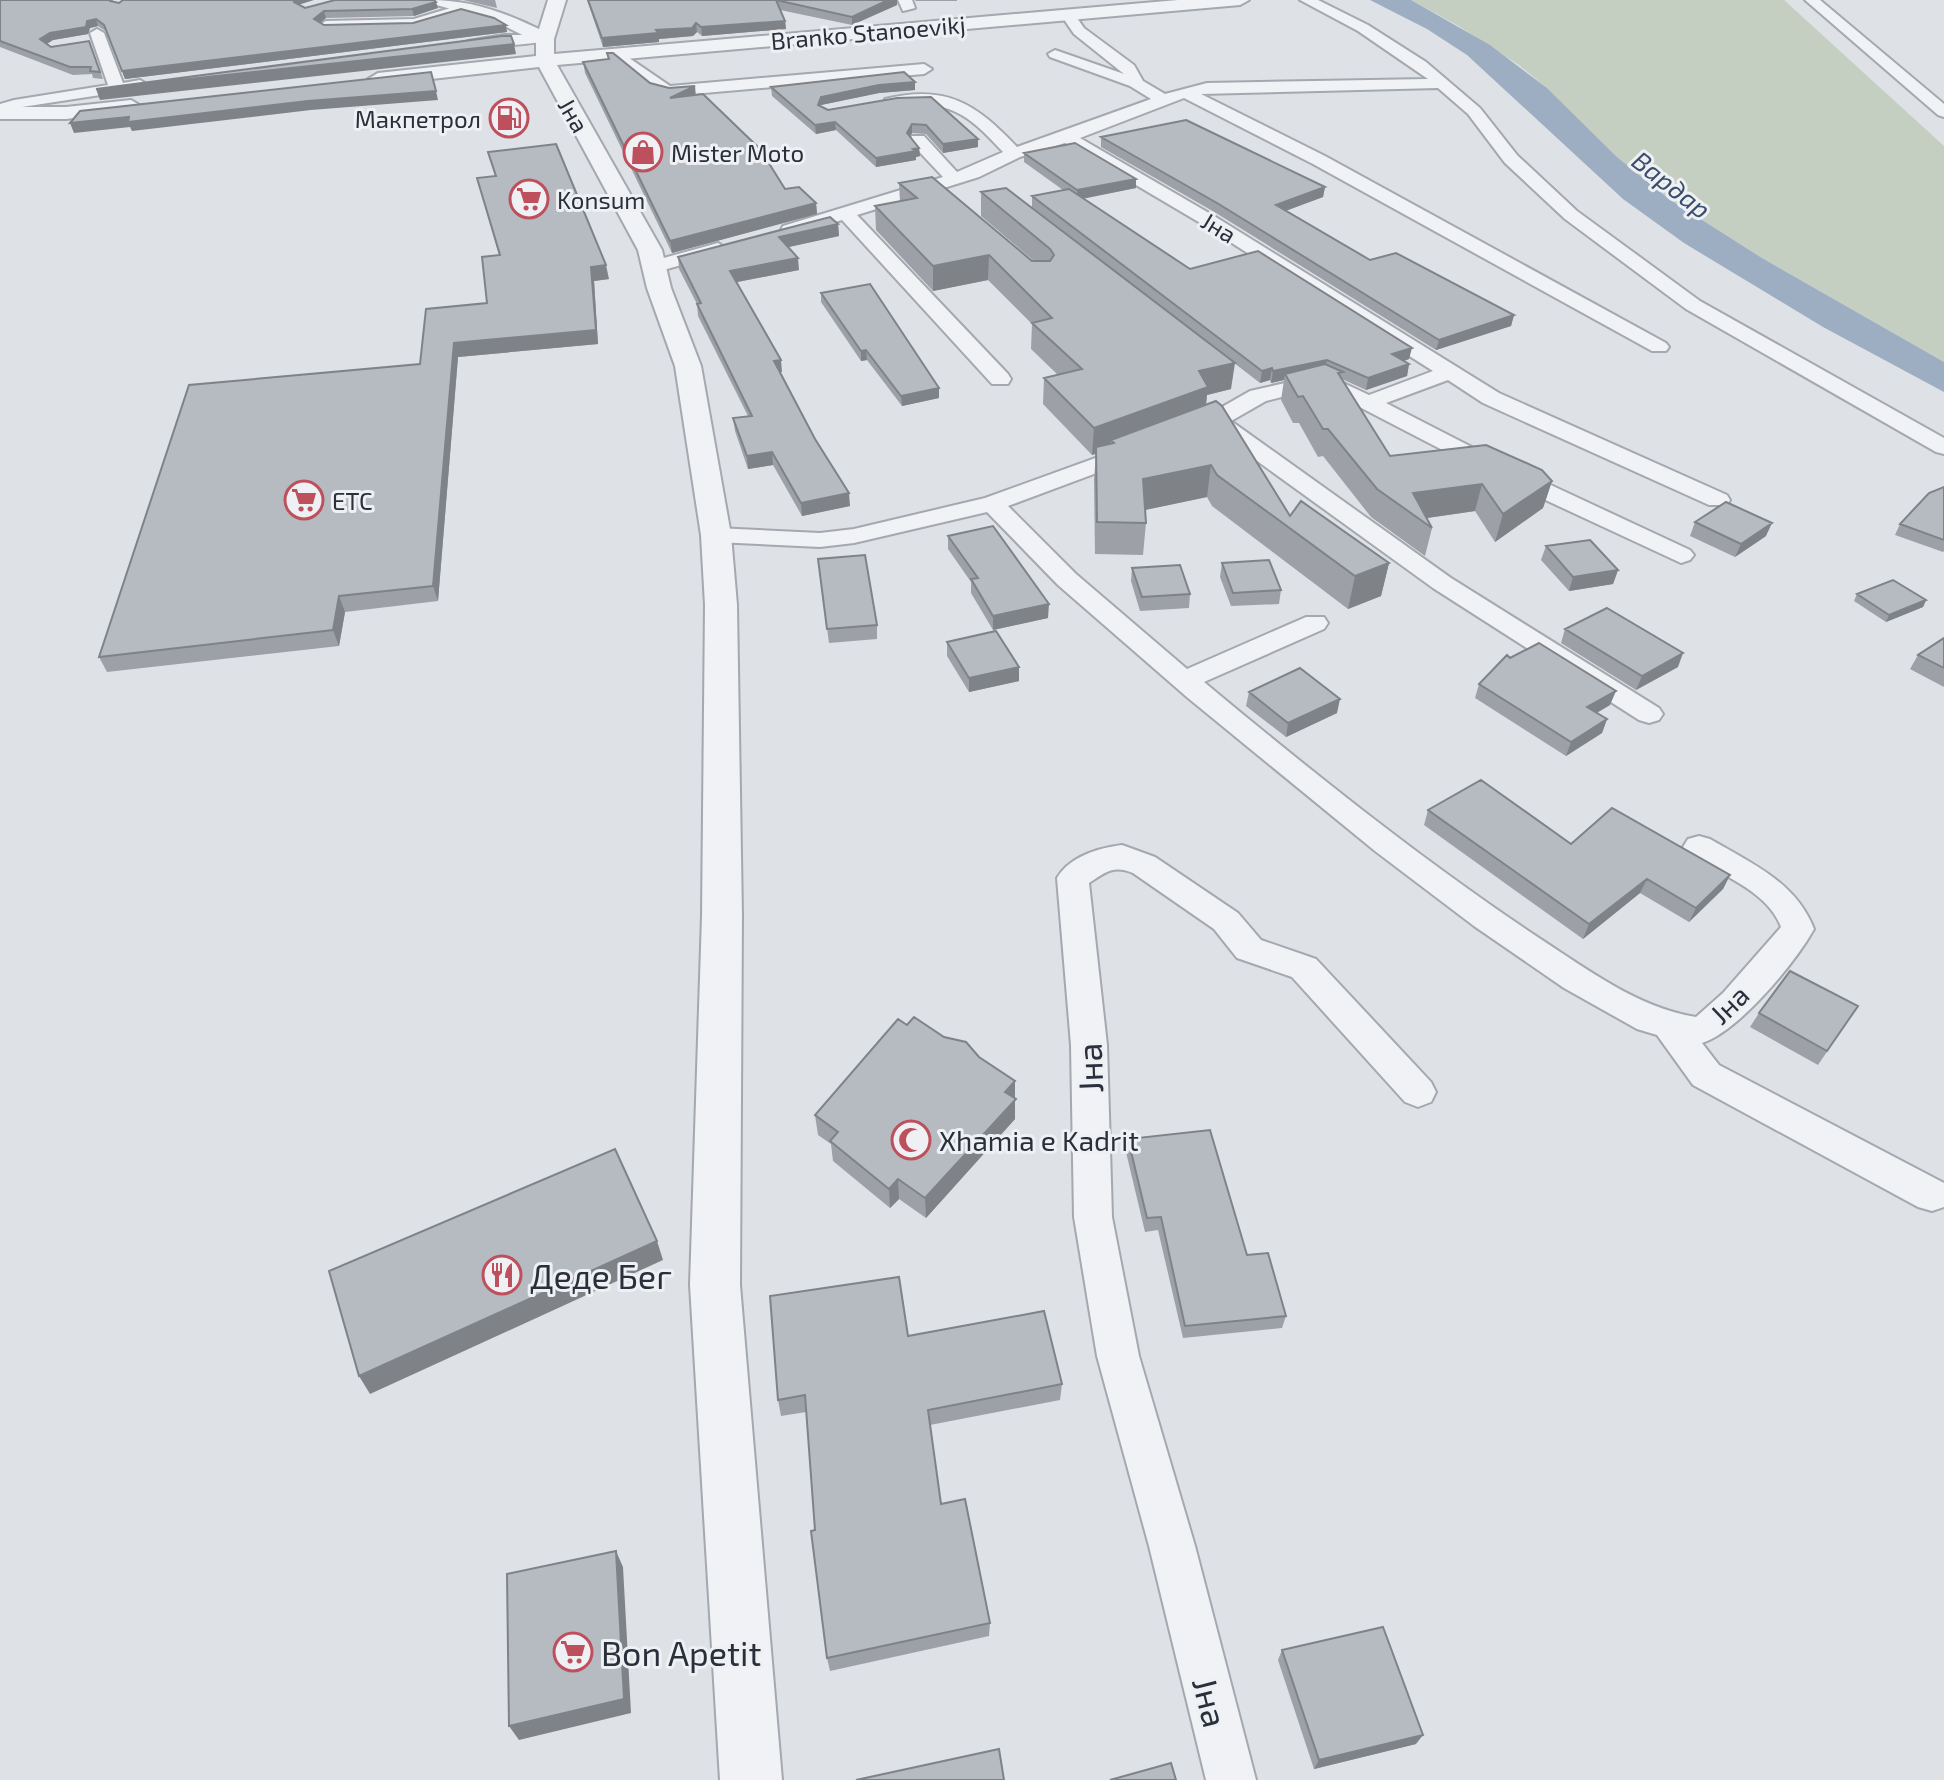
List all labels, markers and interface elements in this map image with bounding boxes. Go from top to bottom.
street label: Branko Stanoevikj [769,9,967,55]
street label: Јна [553,92,595,138]
fuel station icon: Макпетрол [488,97,530,139]
place label: Макпетрол [355,104,481,133]
shop icon: Mister Moto [622,131,664,173]
place label: Mister Moto [671,138,804,167]
water label: Вардар [1627,144,1717,224]
supermarket icon: Konsum [508,178,550,220]
place label: Konsum [557,185,645,214]
street label: Јна [1196,205,1242,249]
supermarket icon: ETC [283,479,325,521]
place label: ETC [332,486,373,515]
street label: Јна [1702,977,1756,1031]
street label: Јна [1068,1042,1110,1094]
mosque icon: Xhamia e Kadrit [890,1119,932,1161]
place label: Xhamia e Kadrit [939,1123,1139,1157]
restaurant icon: Деде Бег [481,1254,523,1296]
place label: Деде Бег [530,1255,672,1296]
supermarket icon: Bon Apetit [552,1631,594,1673]
place label: Bon Apetit [601,1632,761,1673]
street label: Јна [1185,1673,1237,1731]

